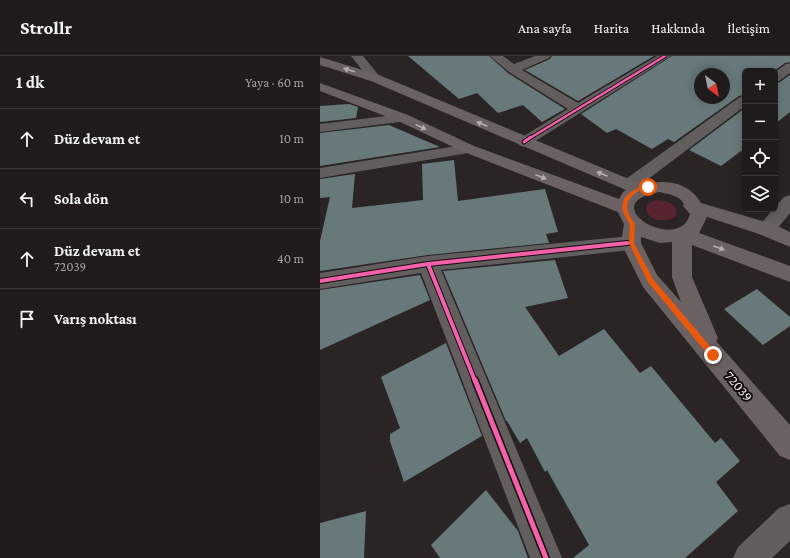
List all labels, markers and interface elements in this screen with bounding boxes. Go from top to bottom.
text: Strollr [20,17,72,38]
text: Ana sayfa [518,20,572,36]
text: Harita [594,20,629,36]
text: Hakkında [651,20,705,36]
text: İletişim [727,20,770,36]
one-way arrow [343,67,355,73]
north arrow [694,68,730,104]
map controls [742,68,778,212]
button: + [742,68,778,104]
text: 1 dk [16,73,44,92]
text: Yaya · 60 m [245,75,304,90]
button: − [742,104,778,140]
one-way arrow [477,121,488,127]
one-way arrow [416,124,427,130]
icon: ahead [16,128,38,150]
text: Düz devam et [54,131,140,147]
text: 10 m [279,131,304,146]
button: locate [742,140,778,176]
one-way arrow [596,171,608,177]
one-way arrow [536,174,548,180]
button: layers [742,176,778,212]
route start [639,178,657,196]
icon: left [16,188,38,210]
text: Sola dön [54,191,109,207]
text: 10 m [279,191,304,206]
text: Düz devam et [54,243,140,259]
one-way arrow [713,245,725,251]
icon: ahead [16,248,38,270]
text: 40 m [277,251,304,266]
text: 72039 [54,259,86,274]
icon: arrive [16,308,38,330]
text: Varış noktası [54,311,137,327]
route end [704,346,722,364]
street label: 72039 [722,368,756,404]

